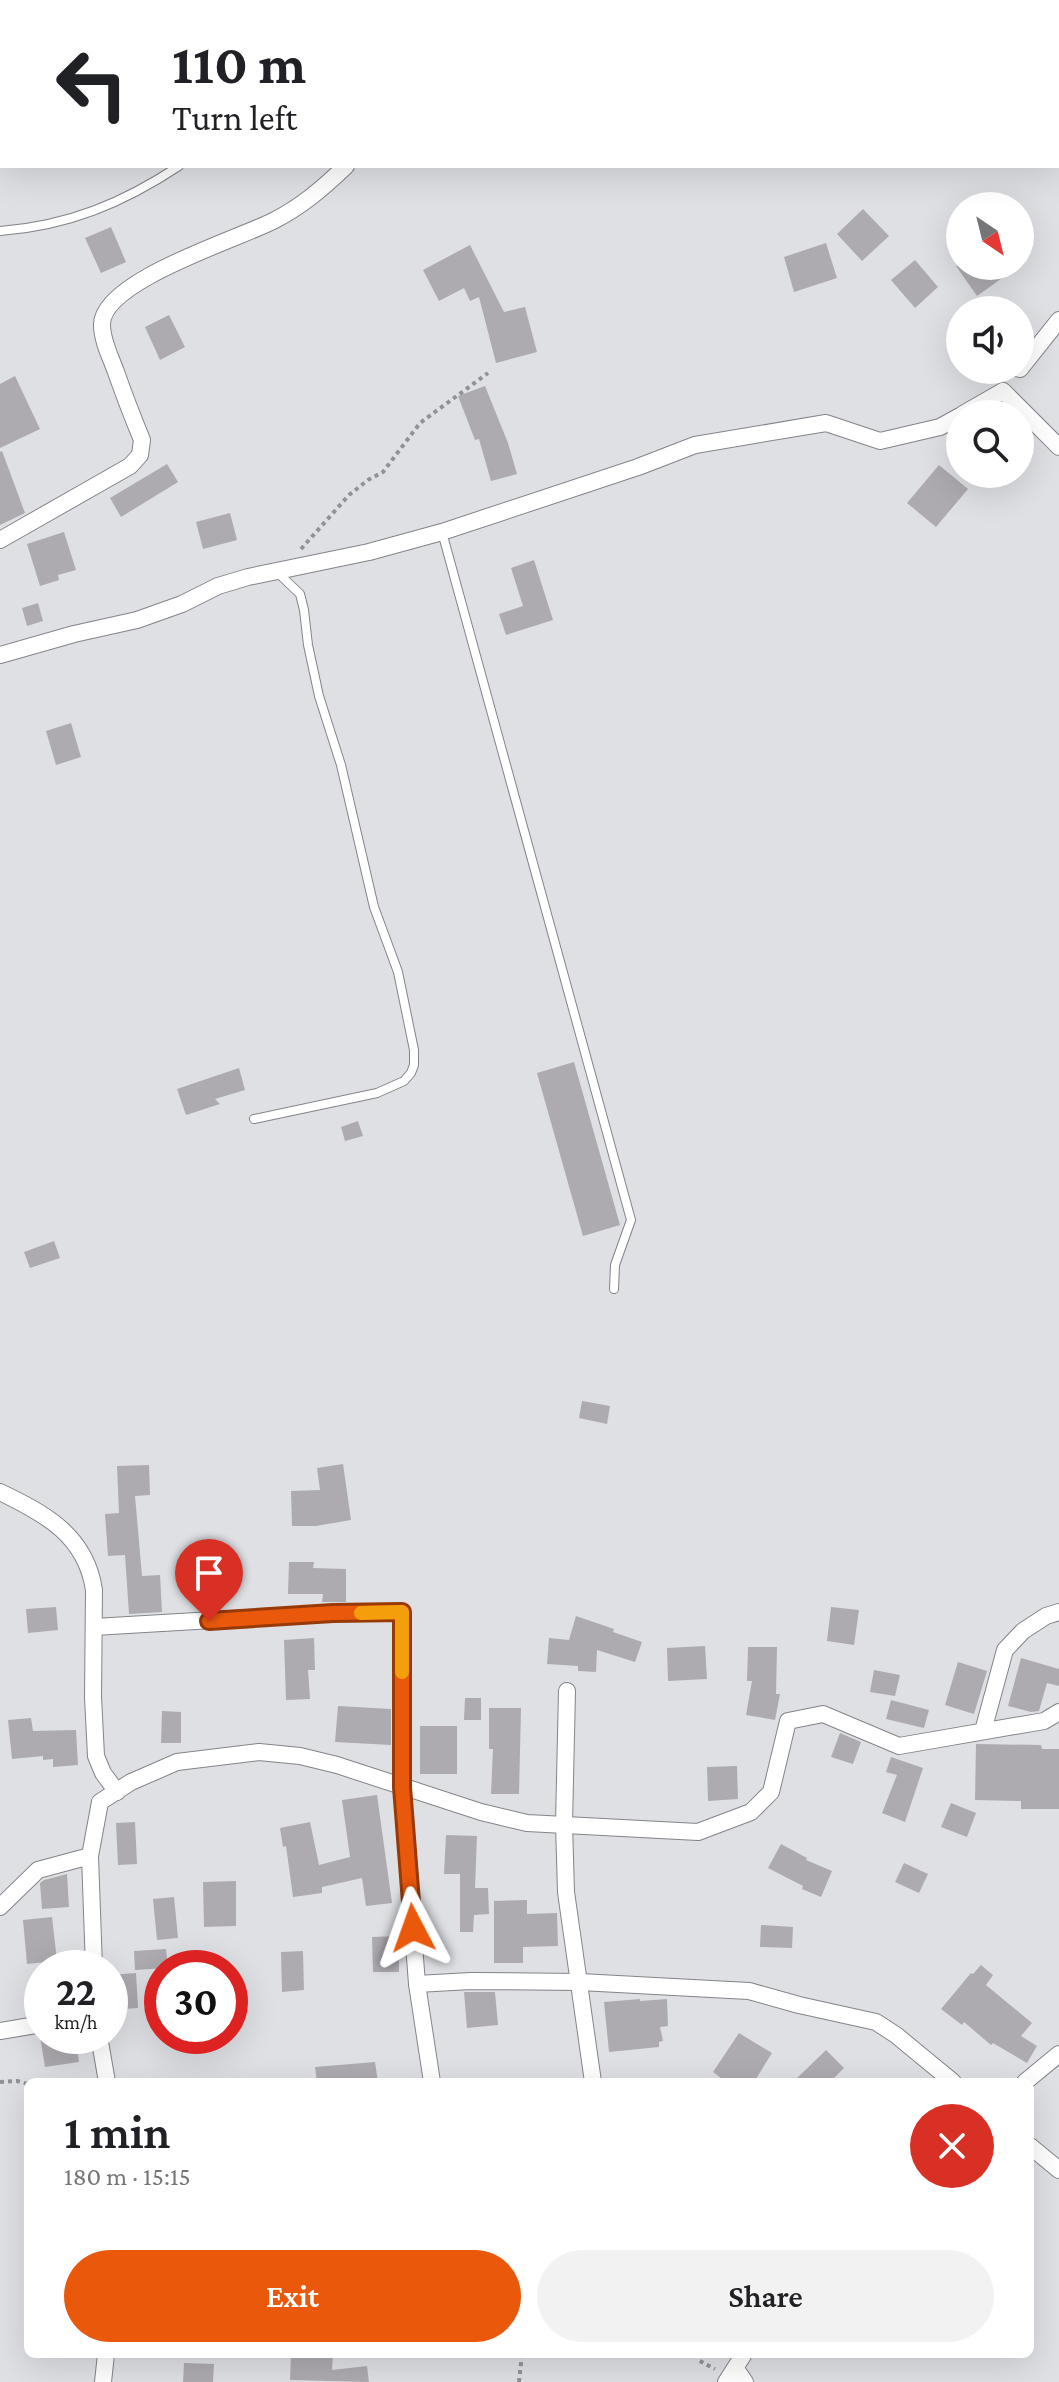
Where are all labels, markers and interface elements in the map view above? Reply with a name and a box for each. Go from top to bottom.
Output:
icon: left [40,32,144,136]
text: 110 m [172,33,306,95]
text: Turn left [172,98,297,138]
north arrow [946,192,1034,280]
map controls [946,192,1034,488]
button: sound [946,296,1034,384]
button: search [946,400,1034,488]
pin [175,1539,243,1621]
icon: arrive [187,1551,231,1595]
position arrow [371,1886,455,1970]
speed limit sign: 30 [144,1950,248,2054]
text: 22 [56,1969,96,2014]
text: km/h [54,2011,98,2033]
button: close [910,2104,994,2188]
text: 1 min [64,2105,171,2158]
text: 180 m · 15:15 [64,2162,191,2191]
button: Exit [64,2250,521,2342]
button: Share [537,2250,994,2342]

